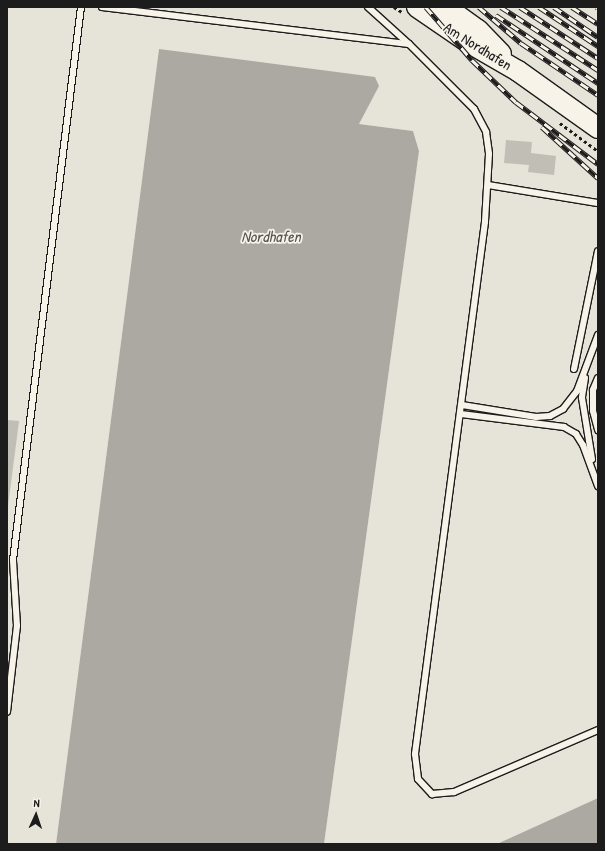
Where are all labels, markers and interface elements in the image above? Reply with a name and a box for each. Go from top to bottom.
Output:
street label: Am Nordhafen [441,18,515,74]
water label: Nordhafen [241,226,301,246]
north arrow [16,795,56,835]
text: N [33,796,40,810]

